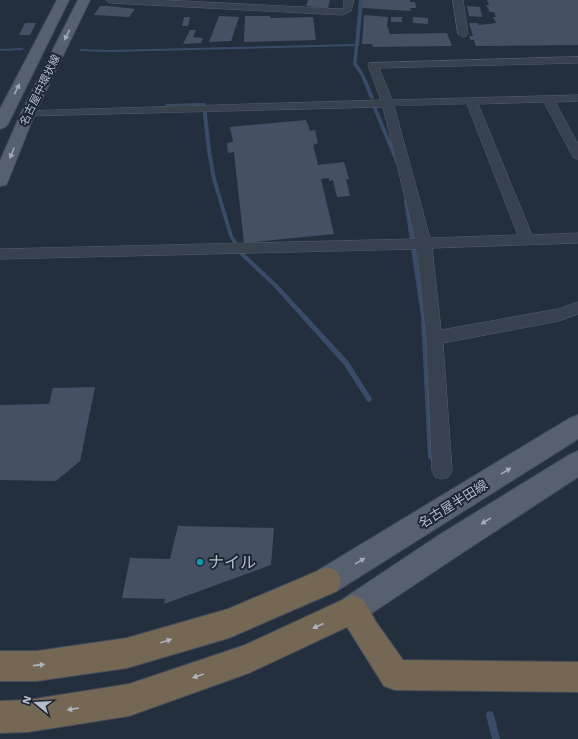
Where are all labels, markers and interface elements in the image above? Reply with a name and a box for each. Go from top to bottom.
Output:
one-way arrow [64,29,70,41]
street label: 名古屋中環状線 [17,53,63,127]
one-way arrow [14,83,20,95]
one-way arrow [8,147,14,159]
one-way arrow [500,467,512,474]
street label: 名古屋半田線 [416,477,490,531]
one-way arrow [480,518,492,525]
place label: ナイル [208,553,256,572]
marker: ナイル [195,557,205,567]
one-way arrow [355,557,365,565]
one-way arrow [312,623,324,629]
one-way arrow [161,638,173,644]
one-way arrow [33,662,45,669]
one-way arrow [192,673,204,679]
north arrow [16,683,56,723]
text: N [20,694,34,706]
one-way arrow [67,706,79,712]

